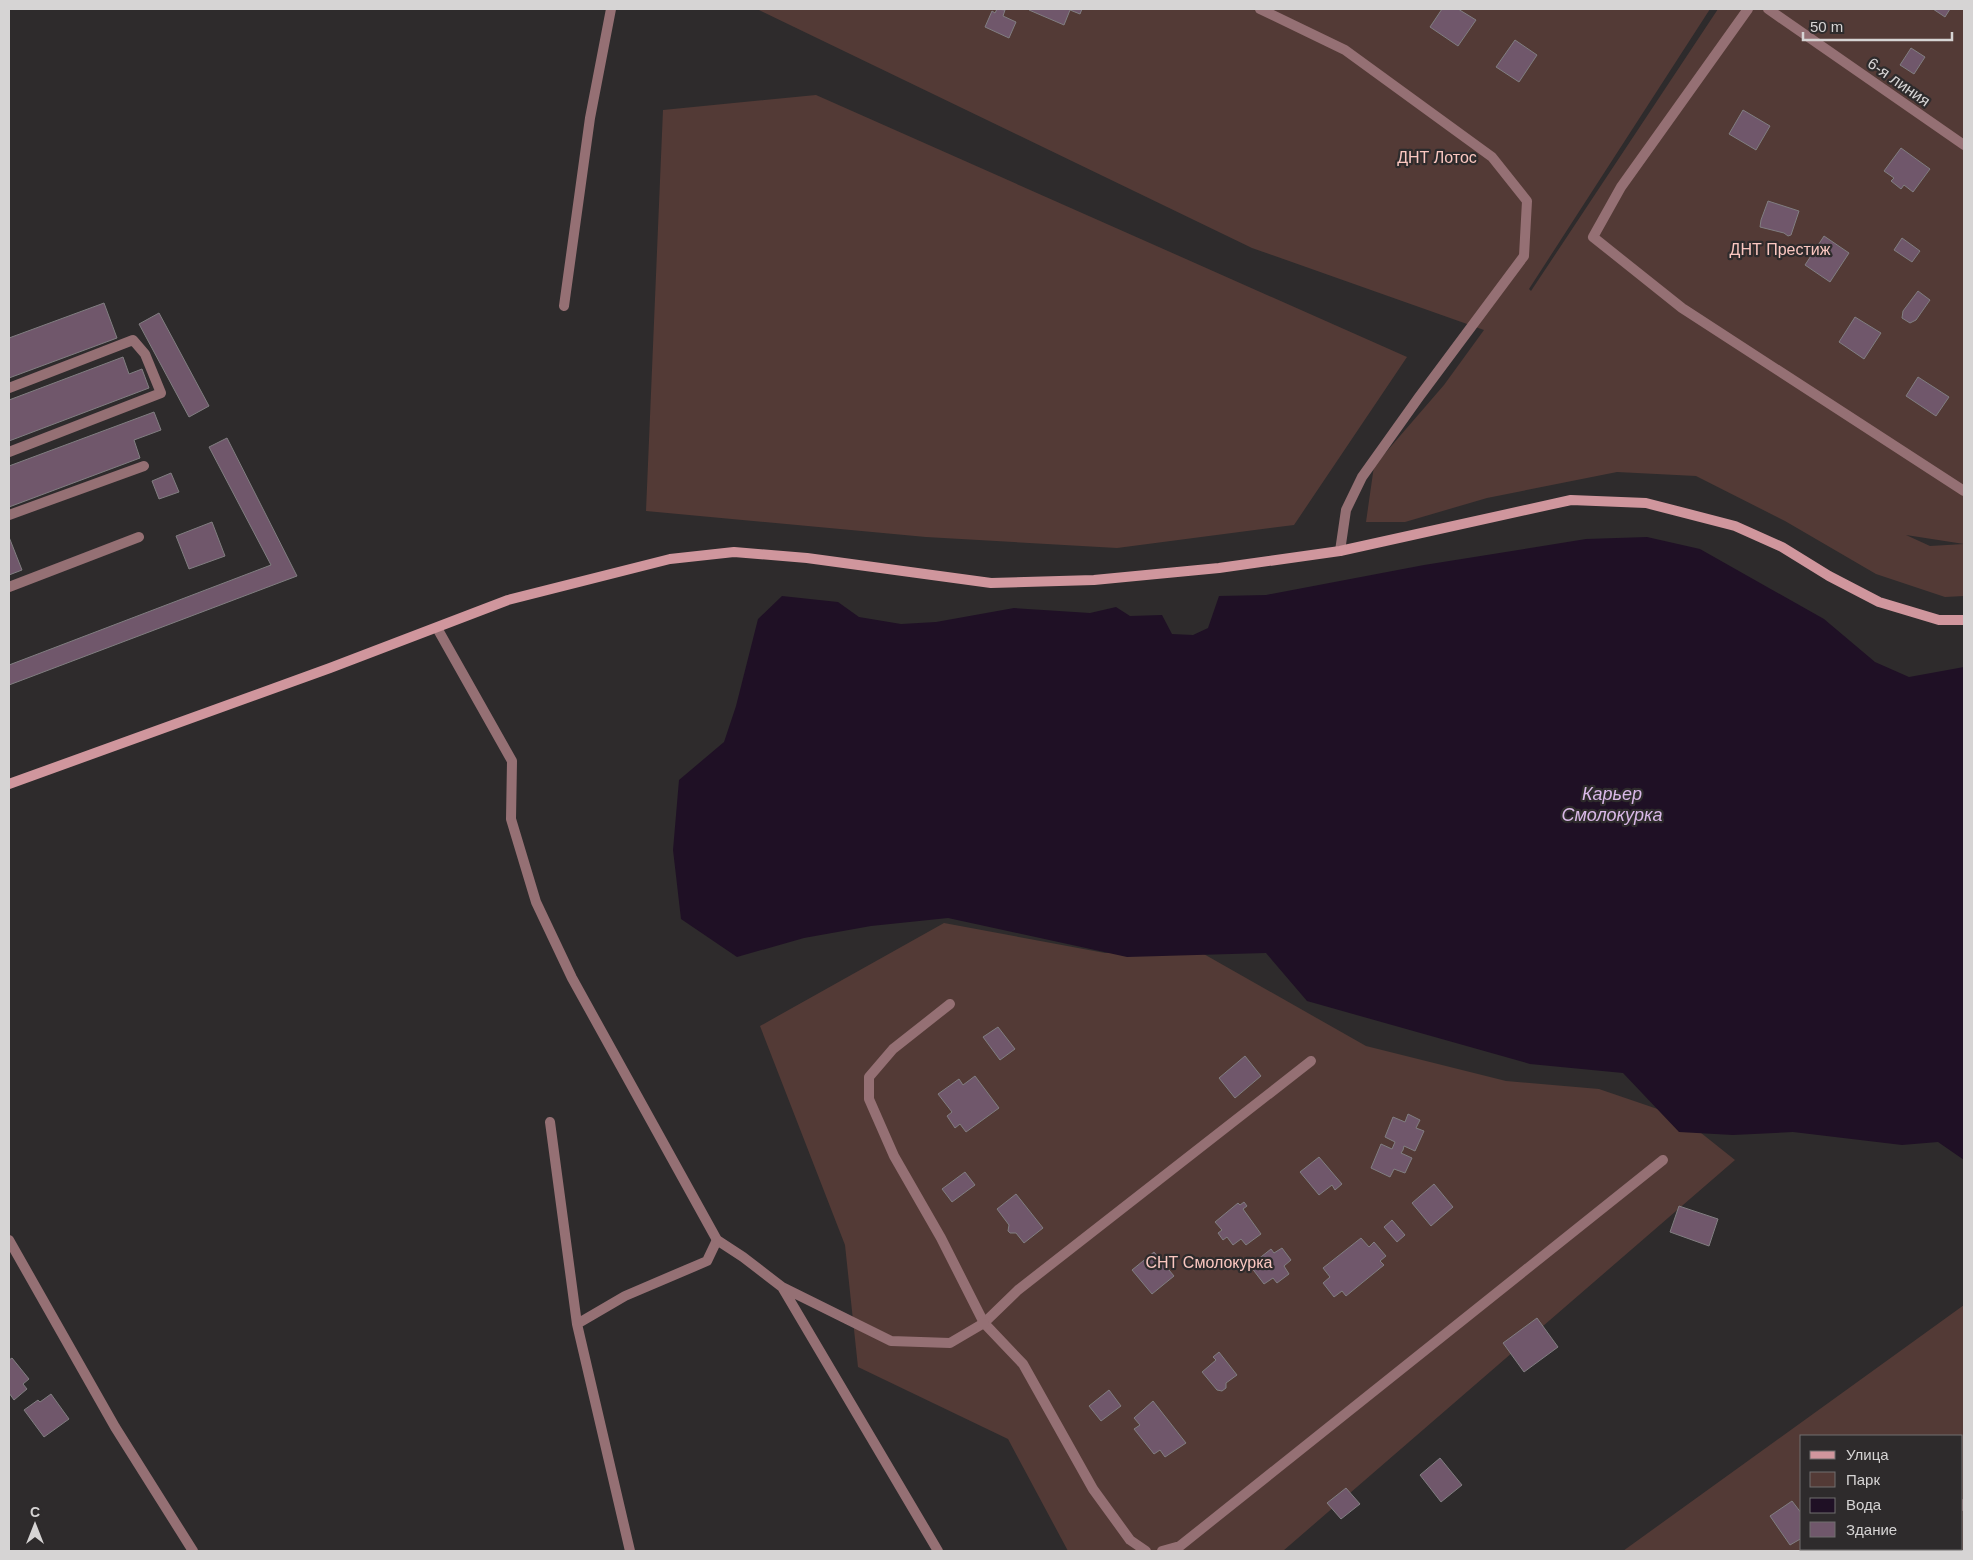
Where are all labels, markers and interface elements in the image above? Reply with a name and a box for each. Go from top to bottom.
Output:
scale bar [1803,10,1952,42]
text: 50 m [1810,18,1843,35]
street label: 6-я линия [1865,54,1933,110]
park label: ДНТ Лотос [1397,149,1477,166]
park label: ДНТ Престиж [1730,241,1831,258]
water label: Карьер Смолокурка [1561,784,1663,825]
park label: СНТ Смолокурка [1146,1254,1273,1271]
legend [1800,1435,1963,1550]
text: Улица [1846,1446,1889,1463]
text: Парк [1846,1471,1880,1488]
text: Вода [1846,1496,1882,1513]
north arrow [10,1500,60,1550]
text: С [30,1504,40,1520]
text: Здание [1846,1521,1897,1538]

